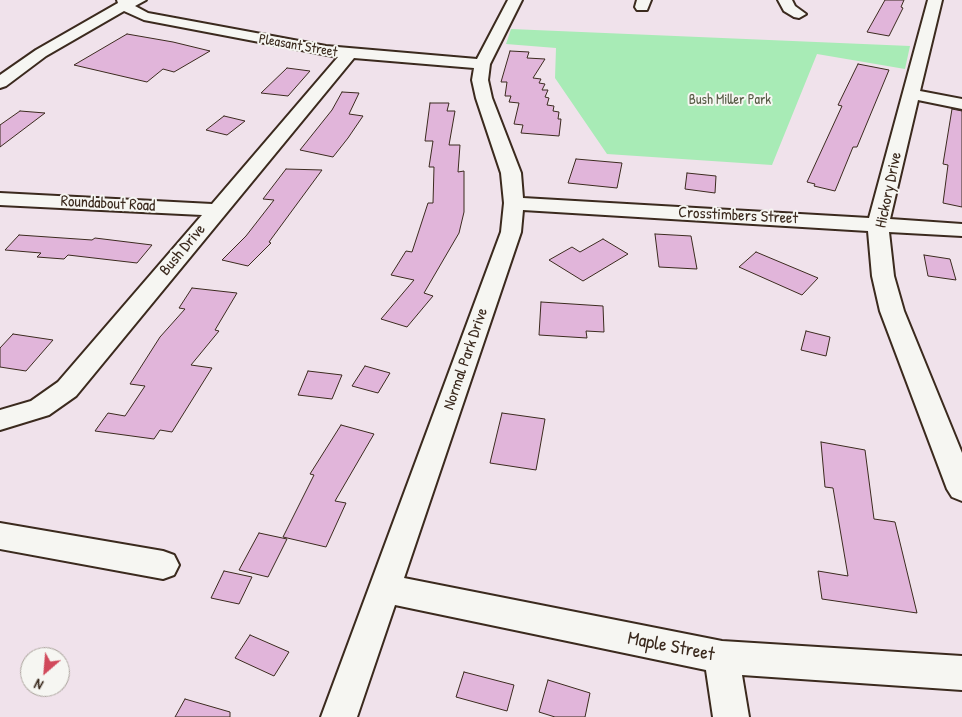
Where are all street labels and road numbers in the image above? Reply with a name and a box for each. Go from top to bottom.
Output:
street label: Pleasant Street [257,31,339,61]
street label: Hickory Drive [872,150,906,230]
street label: Roundabout Road [60,192,156,216]
street label: Crosstimbers Street [678,203,798,229]
street label: Bush Drive [156,220,210,280]
street label: Normal Park Drive [440,305,492,413]
street label: Maple Street [626,627,716,667]

